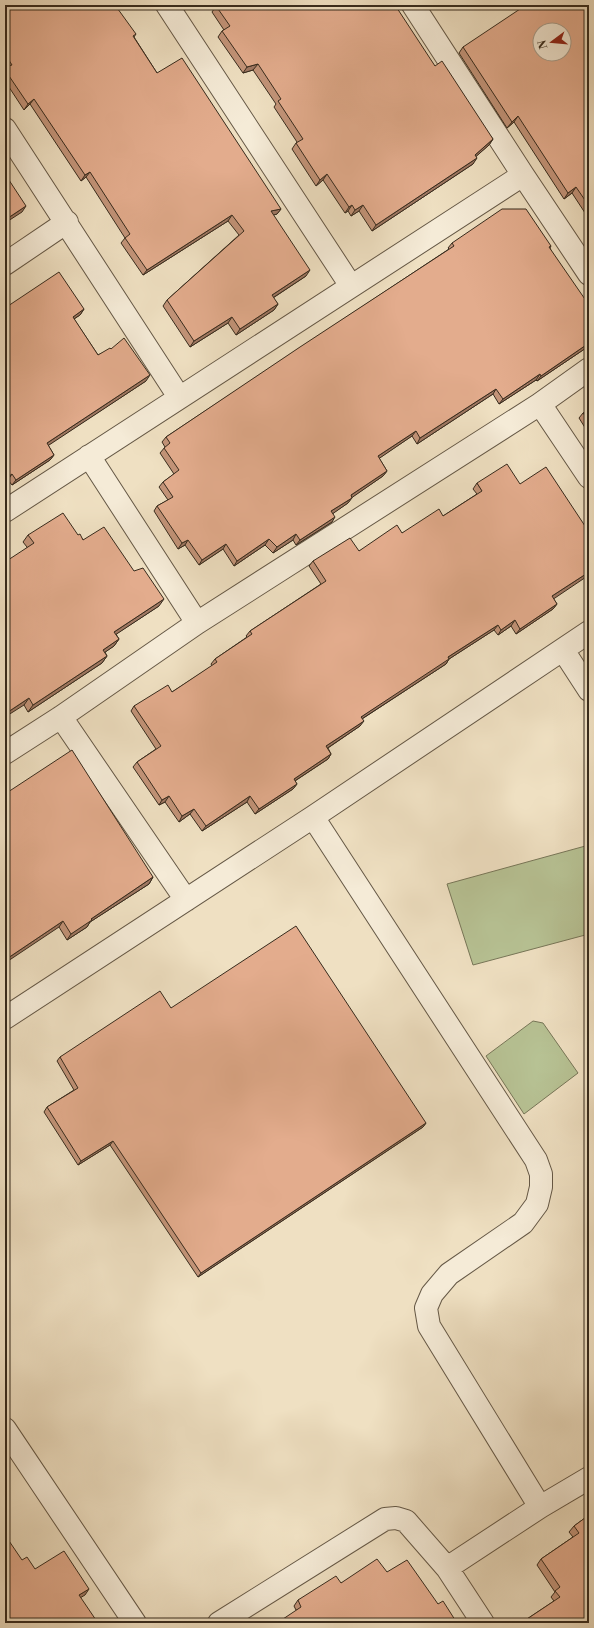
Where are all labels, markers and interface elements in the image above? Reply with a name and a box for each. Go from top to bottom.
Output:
north arrow [532,22,572,62]
text: N [535,38,551,51]

